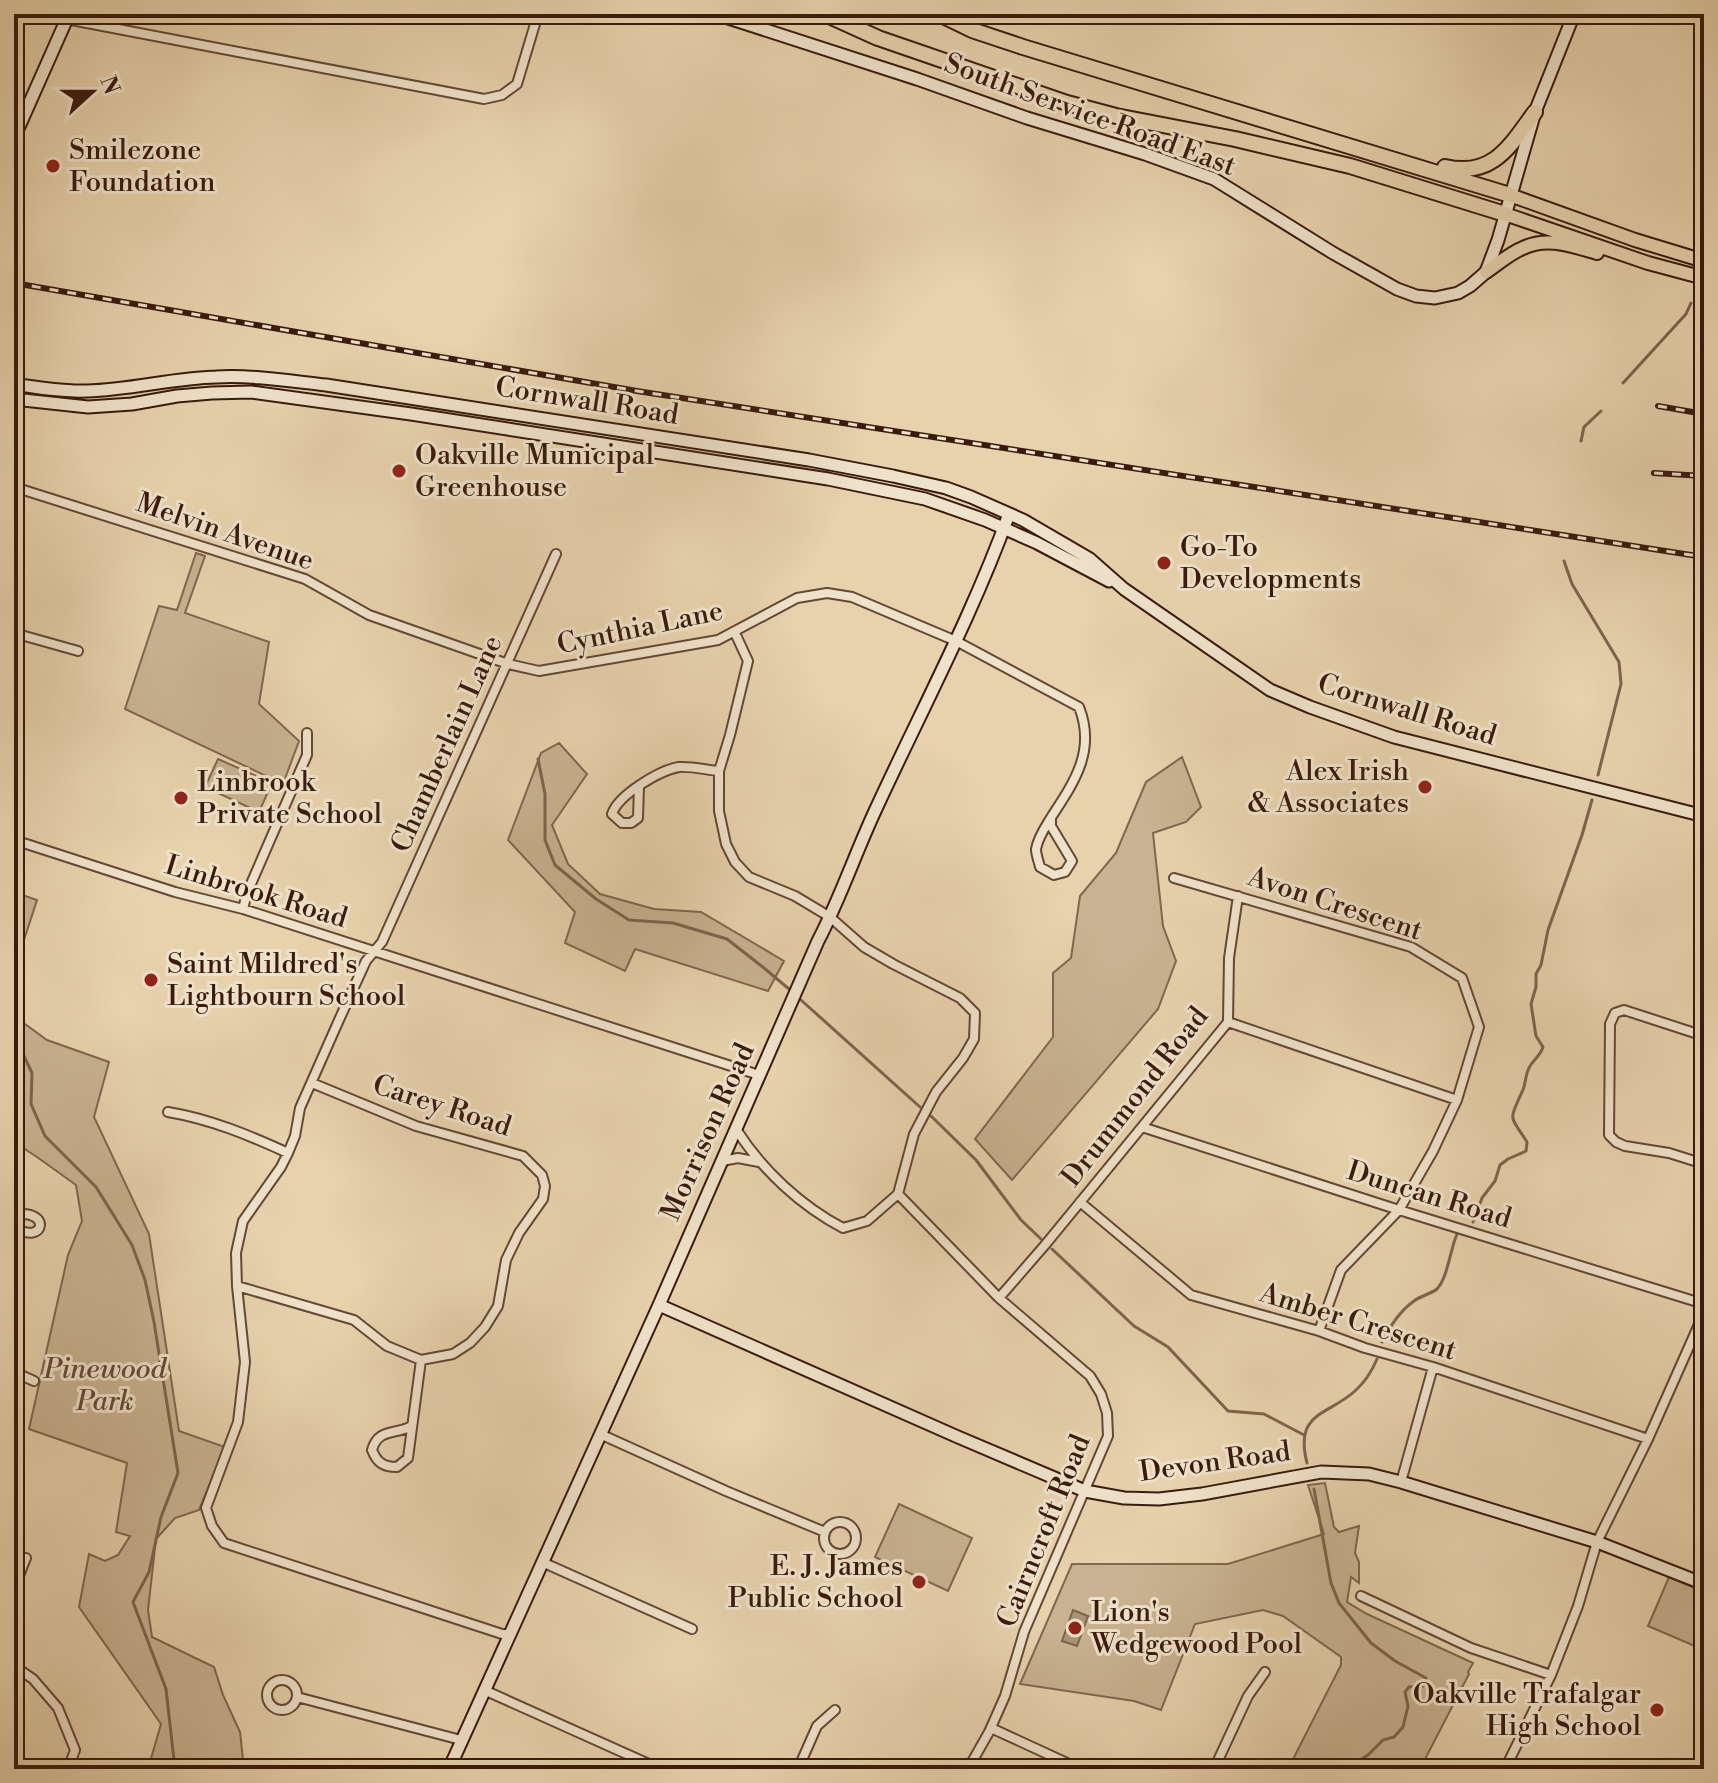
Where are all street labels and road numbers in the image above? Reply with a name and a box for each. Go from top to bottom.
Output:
street label: South Service Road East [939,46,1241,184]
street label: Cornwall Road [493,369,681,433]
street label: Melvin Avenue [132,485,318,579]
street label: Cynthia Lane [554,593,726,663]
street label: Chamberlain Lane [383,630,511,858]
street label: Cornwall Road [1313,666,1501,754]
street label: Linbrook Road [161,848,352,936]
street label: Avon Crescent [1242,859,1427,949]
street label: Drummond Road [1054,1000,1216,1194]
street label: Morrison Road [653,1038,763,1226]
street label: Carey Road [368,1067,516,1145]
street label: Duncan Road [1343,1153,1516,1237]
street label: Amber Crescent [1254,1275,1461,1369]
street label: Cairncroft Road [989,1429,1099,1633]
street label: Devon Road [1137,1434,1293,1490]

